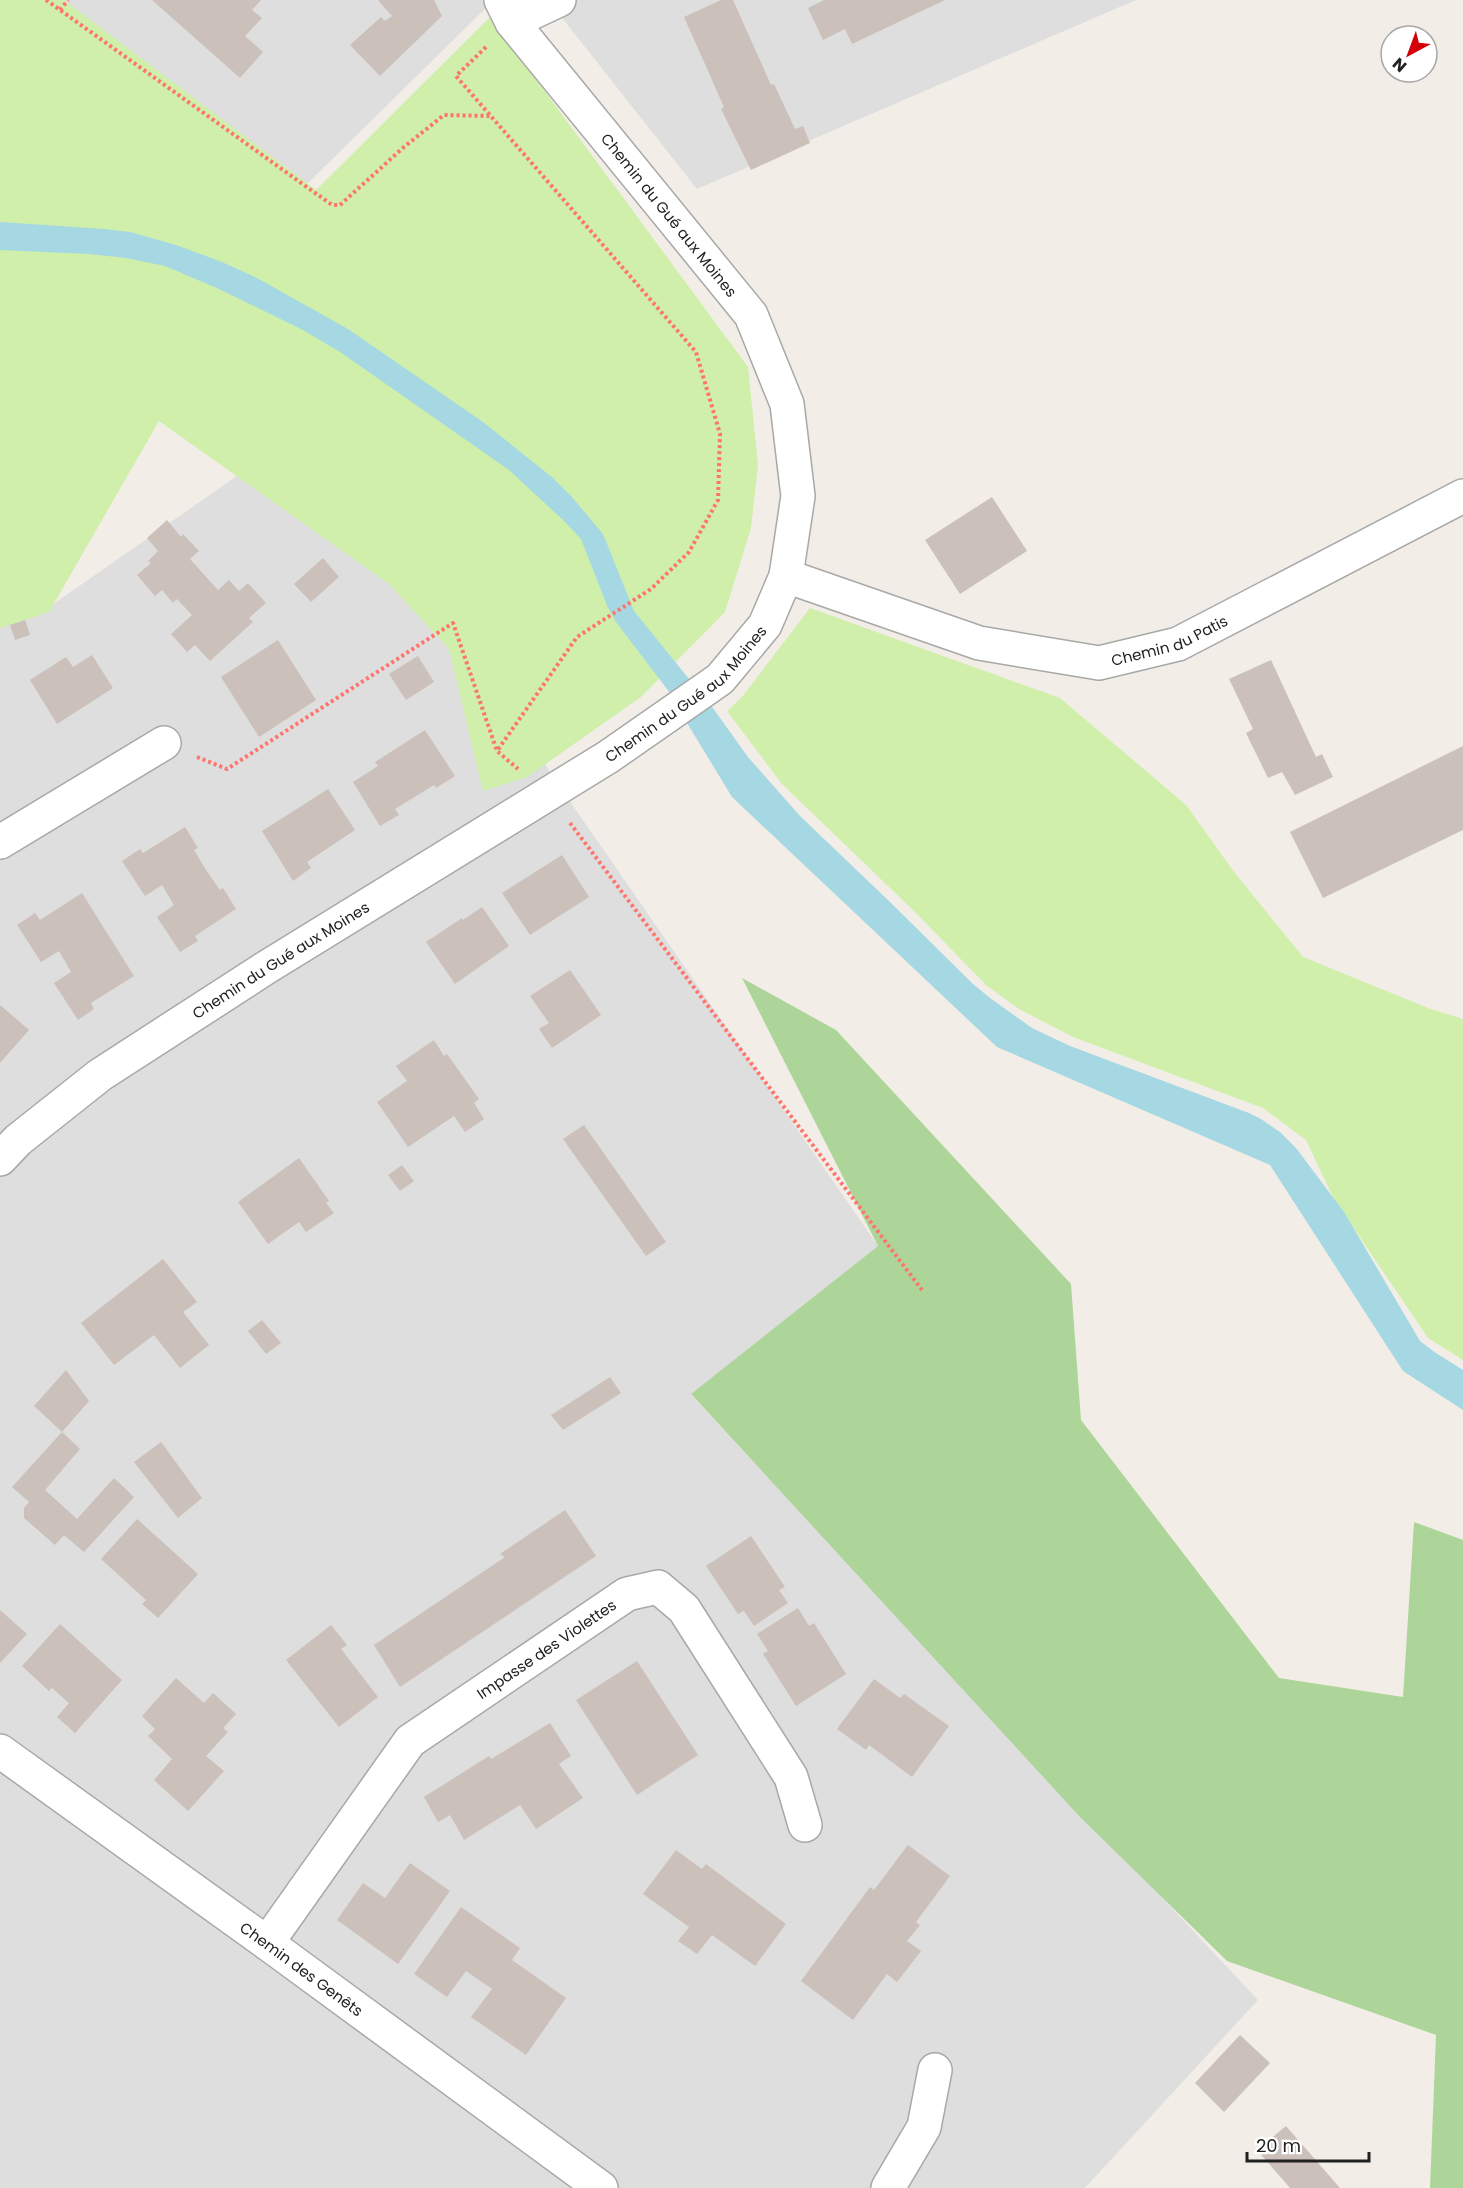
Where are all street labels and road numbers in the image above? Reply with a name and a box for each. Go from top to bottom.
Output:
street label: Chemin du Gué aux Moines [596,129,742,302]
street label: Chemin du Patis [1109,610,1231,670]
street label: Chemin du Gué aux Moines [600,621,771,767]
street label: Chemin du Gué aux Moines [188,896,373,1023]
street label: Impasse des Violettes [472,1594,620,1704]
street label: Chemin des Genêts [236,1917,368,2021]

